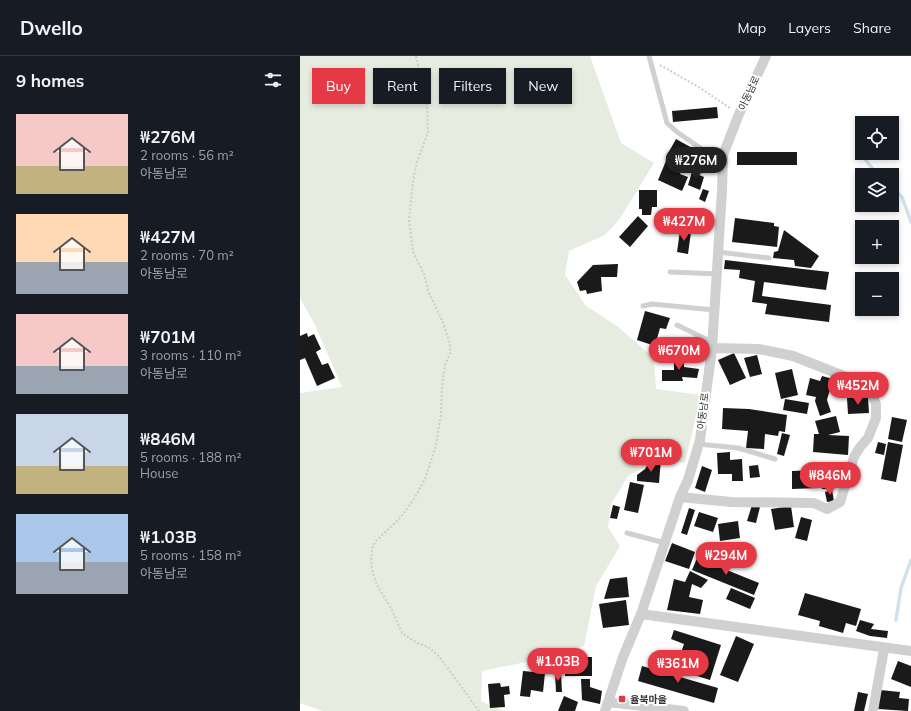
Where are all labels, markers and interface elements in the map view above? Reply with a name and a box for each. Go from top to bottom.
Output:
text: Dwello [20,16,83,40]
text: Map [737,19,766,37]
text: Layers [788,19,831,37]
text: Share [853,19,891,37]
chip: Buy [312,68,365,104]
chip: Rent [373,68,431,104]
chip: Filters [439,68,506,104]
chip: New [514,68,572,104]
icon: filters [262,69,284,91]
text: 9 homes [16,70,84,91]
street label: 아동남로 [735,74,763,112]
map controls [855,116,899,316]
button: locate [855,116,899,160]
text: ₩276M [140,126,196,147]
icon: home [48,130,96,178]
text: 2 rooms · 56 m² [140,147,234,163]
pin: ₩276M [668,147,724,181]
text: ₩276M [675,152,717,168]
text: 아동남로 [140,165,188,181]
button: layers [855,168,899,212]
pin: ₩427M [656,208,712,242]
text: ₩427M [663,213,705,229]
button: + [855,220,899,264]
text: ₩427M [140,226,196,247]
icon: home [48,230,96,278]
text: 2 rooms · 70 m² [140,247,234,263]
text: 아동남로 [140,265,188,281]
button: − [855,272,899,316]
text: ₩701M [140,326,196,347]
icon: home [48,330,96,378]
pin: ₩670M [651,337,707,371]
text: ₩670M [658,342,700,358]
text: 3 rooms · 110 m² [140,347,241,363]
text: 아동남로 [140,365,188,381]
pin: ₩452M [830,372,886,406]
text: ₩452M [837,377,879,393]
street label: 아동남로 [694,392,712,430]
text: ₩846M [140,428,196,449]
icon: home [48,430,96,478]
pin: ₩701M [623,439,679,473]
text: ₩701M [630,444,672,460]
text: 5 rooms · 188 m² [140,449,241,465]
pin: ₩846M [802,462,858,496]
text: House [140,465,178,481]
text: ₩846M [809,467,851,483]
text: ₩1.03B [140,526,197,547]
icon: home [48,530,96,578]
pin: ₩294M [698,542,754,576]
text: 5 rooms · 158 m² [140,547,241,563]
text: ₩294M [705,547,747,563]
text: 아동남로 [140,565,188,581]
pin: ₩1.03B [525,648,591,682]
pin: ₩361M [650,650,706,684]
text: ₩1.03B [536,653,580,669]
text: ₩361M [657,655,699,671]
place label: 율북마을 [630,693,667,706]
marker: 율북마을 [617,694,627,704]

